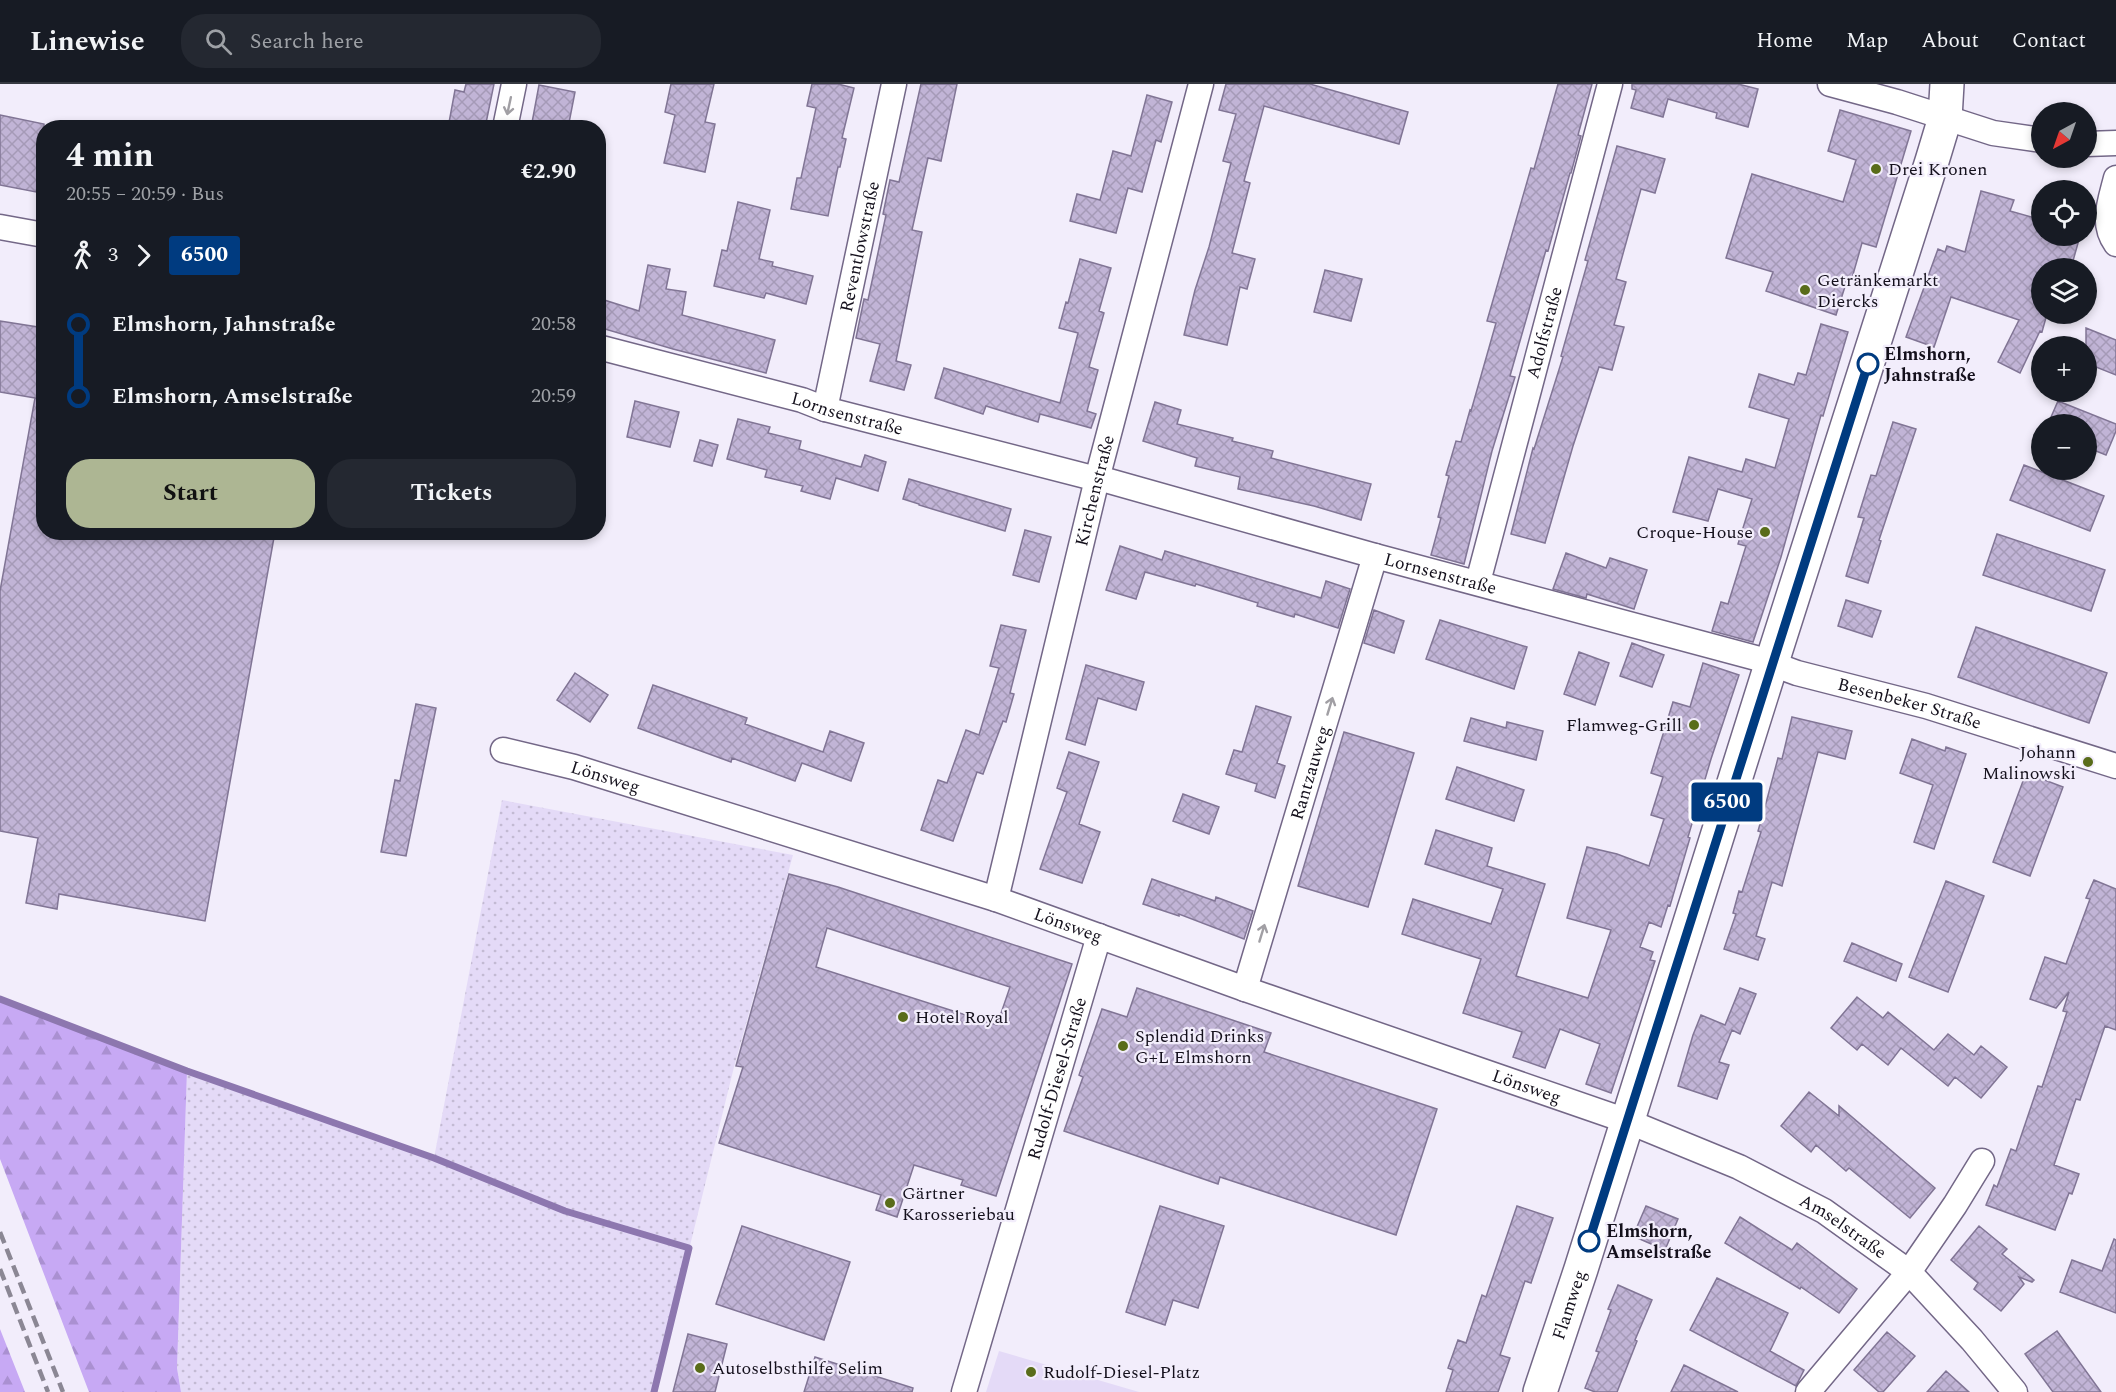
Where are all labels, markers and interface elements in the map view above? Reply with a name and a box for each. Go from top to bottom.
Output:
search box [181,14,601,68]
text: Linewise [30,20,145,63]
icon: search [202,25,235,58]
text: Search here [250,25,364,58]
text: Home [1756,25,1813,57]
text: Map [1846,25,1888,57]
text: About [1921,25,1979,57]
text: Contact [2012,25,2086,57]
one-way arrow [503,95,514,115]
north arrow [2031,102,2097,168]
map controls [2031,102,2097,480]
text: 4 min [66,131,154,181]
text: €2.90 [521,155,576,188]
place label: Drei Kronen [1888,156,1987,183]
marker: Drei Kronen [1869,162,1883,176]
text: 20:55 – 20:59 · Bus [66,179,224,209]
street label: Reventlowstraße [832,179,887,315]
button: locate [2031,180,2097,246]
icon: walk [66,239,99,272]
icon: forward [127,239,160,272]
text: 6500 [181,239,228,271]
text: 3 [108,240,118,270]
button: layers [2031,258,2097,324]
place label: Getränkemarkt Diercks [1817,267,1938,315]
marker: Getränkemarkt Diercks [1798,283,1812,297]
street label: Adolfstraße [1519,284,1569,382]
text: Elmshorn, Jahnstraße [112,308,336,341]
text: 20:58 [531,309,576,339]
button: + [2031,336,2097,402]
place label: Elmshorn, Jahnstraße [1884,341,1976,389]
marker: Elmshorn, Jahnstraße [1857,353,1879,375]
text: Elmshorn, Amselstraße [112,380,353,413]
text: 20:59 [531,381,576,411]
street label: Lornsenstraße [788,384,906,442]
button: − [2031,414,2097,480]
street label: Kirchenstraße [1068,432,1121,549]
button: Start [66,459,315,528]
button: Tickets [327,459,576,528]
place label: Croque-House [1636,519,1753,546]
marker: Croque-House [1758,525,1772,539]
street label: Lornsenstraße [1381,545,1500,601]
street label: Besenbeker Straße [1835,670,1985,736]
one-way arrow [1325,697,1336,716]
place label: Flamweg-Grill [1566,712,1682,739]
marker: Flamweg-Grill [1687,718,1701,732]
street label: Rantzauweg [1283,722,1337,823]
place label: Johann Malinowski [1982,739,2076,787]
street label: Lönsweg [567,753,644,800]
marker: Johann Malinowski [2081,755,2095,769]
line badge: 6500 [1685,782,1769,822]
text: 6500 [1703,786,1751,818]
street label: Lönsweg [1030,900,1106,950]
one-way arrow [1257,924,1268,943]
street label: Rudolf-Diesel-Straße [1020,994,1094,1163]
place label: Hotel Royal [915,1004,1008,1031]
marker: Hotel Royal [896,1010,910,1024]
place label: Splendid Drinks G+L Elmshorn [1135,1023,1264,1071]
marker: Splendid Drinks G+L Elmshorn [1116,1039,1130,1053]
street label: Lönsweg [1489,1062,1565,1111]
place label: Gärtner Karosseriebau [902,1180,1015,1228]
street label: Amselstraße [1795,1187,1892,1265]
marker: Gärtner Karosseriebau [883,1196,897,1210]
place label: Elmshorn, Amselstraße [1606,1218,1712,1266]
marker: Elmshorn, Amselstraße [1578,1230,1600,1252]
street label: Flamweg [1545,1266,1593,1343]
place label: Autoselbsthilfe Selim [712,1355,883,1382]
place label: Rudolf-Diesel-Platz [1043,1359,1200,1386]
marker: Autoselbsthilfe Selim [693,1361,707,1375]
marker: Rudolf-Diesel-Platz [1024,1365,1038,1379]

